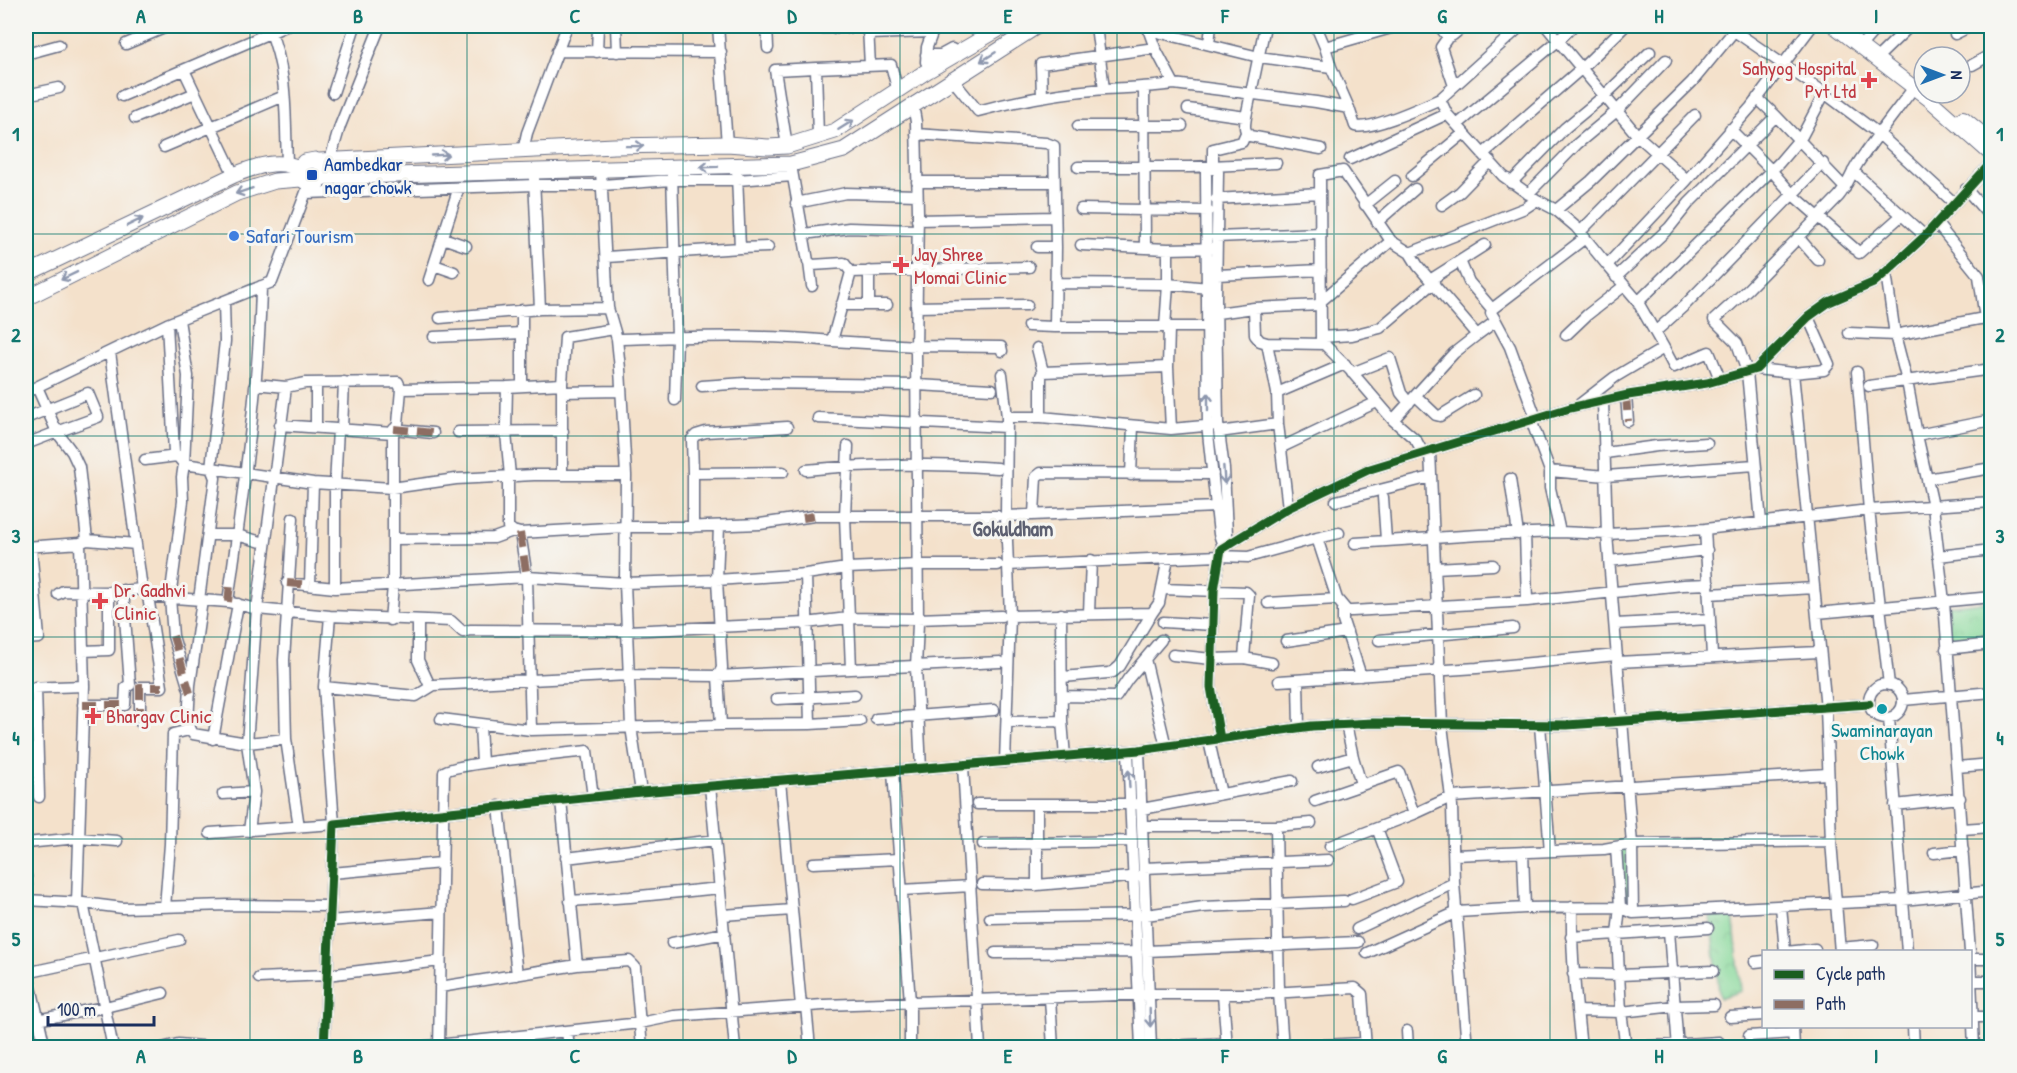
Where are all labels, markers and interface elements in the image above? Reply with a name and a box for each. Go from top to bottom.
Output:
text: A [136,2,146,29]
text: B [353,2,363,29]
text: C [570,2,581,29]
text: D [787,2,797,29]
text: E [1004,2,1013,29]
text: F [1220,2,1230,29]
text: G [1437,2,1447,29]
text: H [1654,2,1664,29]
text: I [1874,2,1878,29]
north arrow [1912,45,1972,105]
one-way arrow [980,51,997,63]
place label: Sahyog Hospital Pvt Ltd [1742,54,1857,104]
marker: Sahyog Hospital Pvt Ltd [1860,71,1878,89]
text: N [1946,71,1968,80]
one-way arrow [837,118,854,130]
text: 1 [12,120,20,147]
text: 1 [1996,120,2004,147]
one-way arrow [624,140,644,151]
place label: Aambedkar nagar chowk [324,150,412,200]
one-way arrow [429,150,449,161]
one-way arrow [699,161,719,172]
marker: Aambedkar nagar chowk [305,168,319,182]
one-way arrow [235,186,254,197]
one-way arrow [126,215,144,227]
place label: Safari Tourism [246,222,354,249]
marker: Safari Tourism [227,229,241,243]
place label: Jay Shree Momai Clinic [914,240,1007,290]
marker: Jay Shree Momai Clinic [892,256,910,274]
one-way arrow [61,271,79,283]
text: 2 [11,321,21,348]
text: 2 [1995,321,2005,348]
one-way arrow [1202,392,1214,412]
one-way arrow [1219,464,1230,484]
district label: Gokuldham [973,514,1053,543]
text: 3 [12,522,21,549]
text: 3 [1996,522,2005,549]
place label: Dr. Gadhvi Clinic [114,576,186,626]
marker: Dr. Gadhvi Clinic [91,592,109,610]
place label: Bhargav Clinic [106,702,212,729]
marker: Swaminarayan Chowk [1875,702,1889,716]
marker: Bhargav Clinic [84,707,102,725]
place label: Swaminarayan Chowk [1831,716,1933,766]
text: 4 [12,724,20,751]
text: 4 [1996,724,2004,751]
one-way arrow [1124,770,1135,790]
text: 5 [12,925,21,952]
text: 5 [1996,925,2005,952]
legend [1762,950,1972,1028]
text: Cycle path [1816,961,1886,986]
scale bar [48,989,154,1027]
text: Path [1816,991,1846,1016]
text: 100 m [57,997,96,1022]
one-way arrow [1145,1008,1156,1028]
text: A [136,1042,146,1069]
text: B [353,1042,363,1069]
text: C [570,1042,581,1069]
text: D [787,1042,797,1069]
text: E [1004,1042,1013,1069]
text: F [1220,1042,1230,1069]
text: G [1437,1042,1447,1069]
text: H [1654,1042,1664,1069]
text: I [1874,1042,1878,1069]

